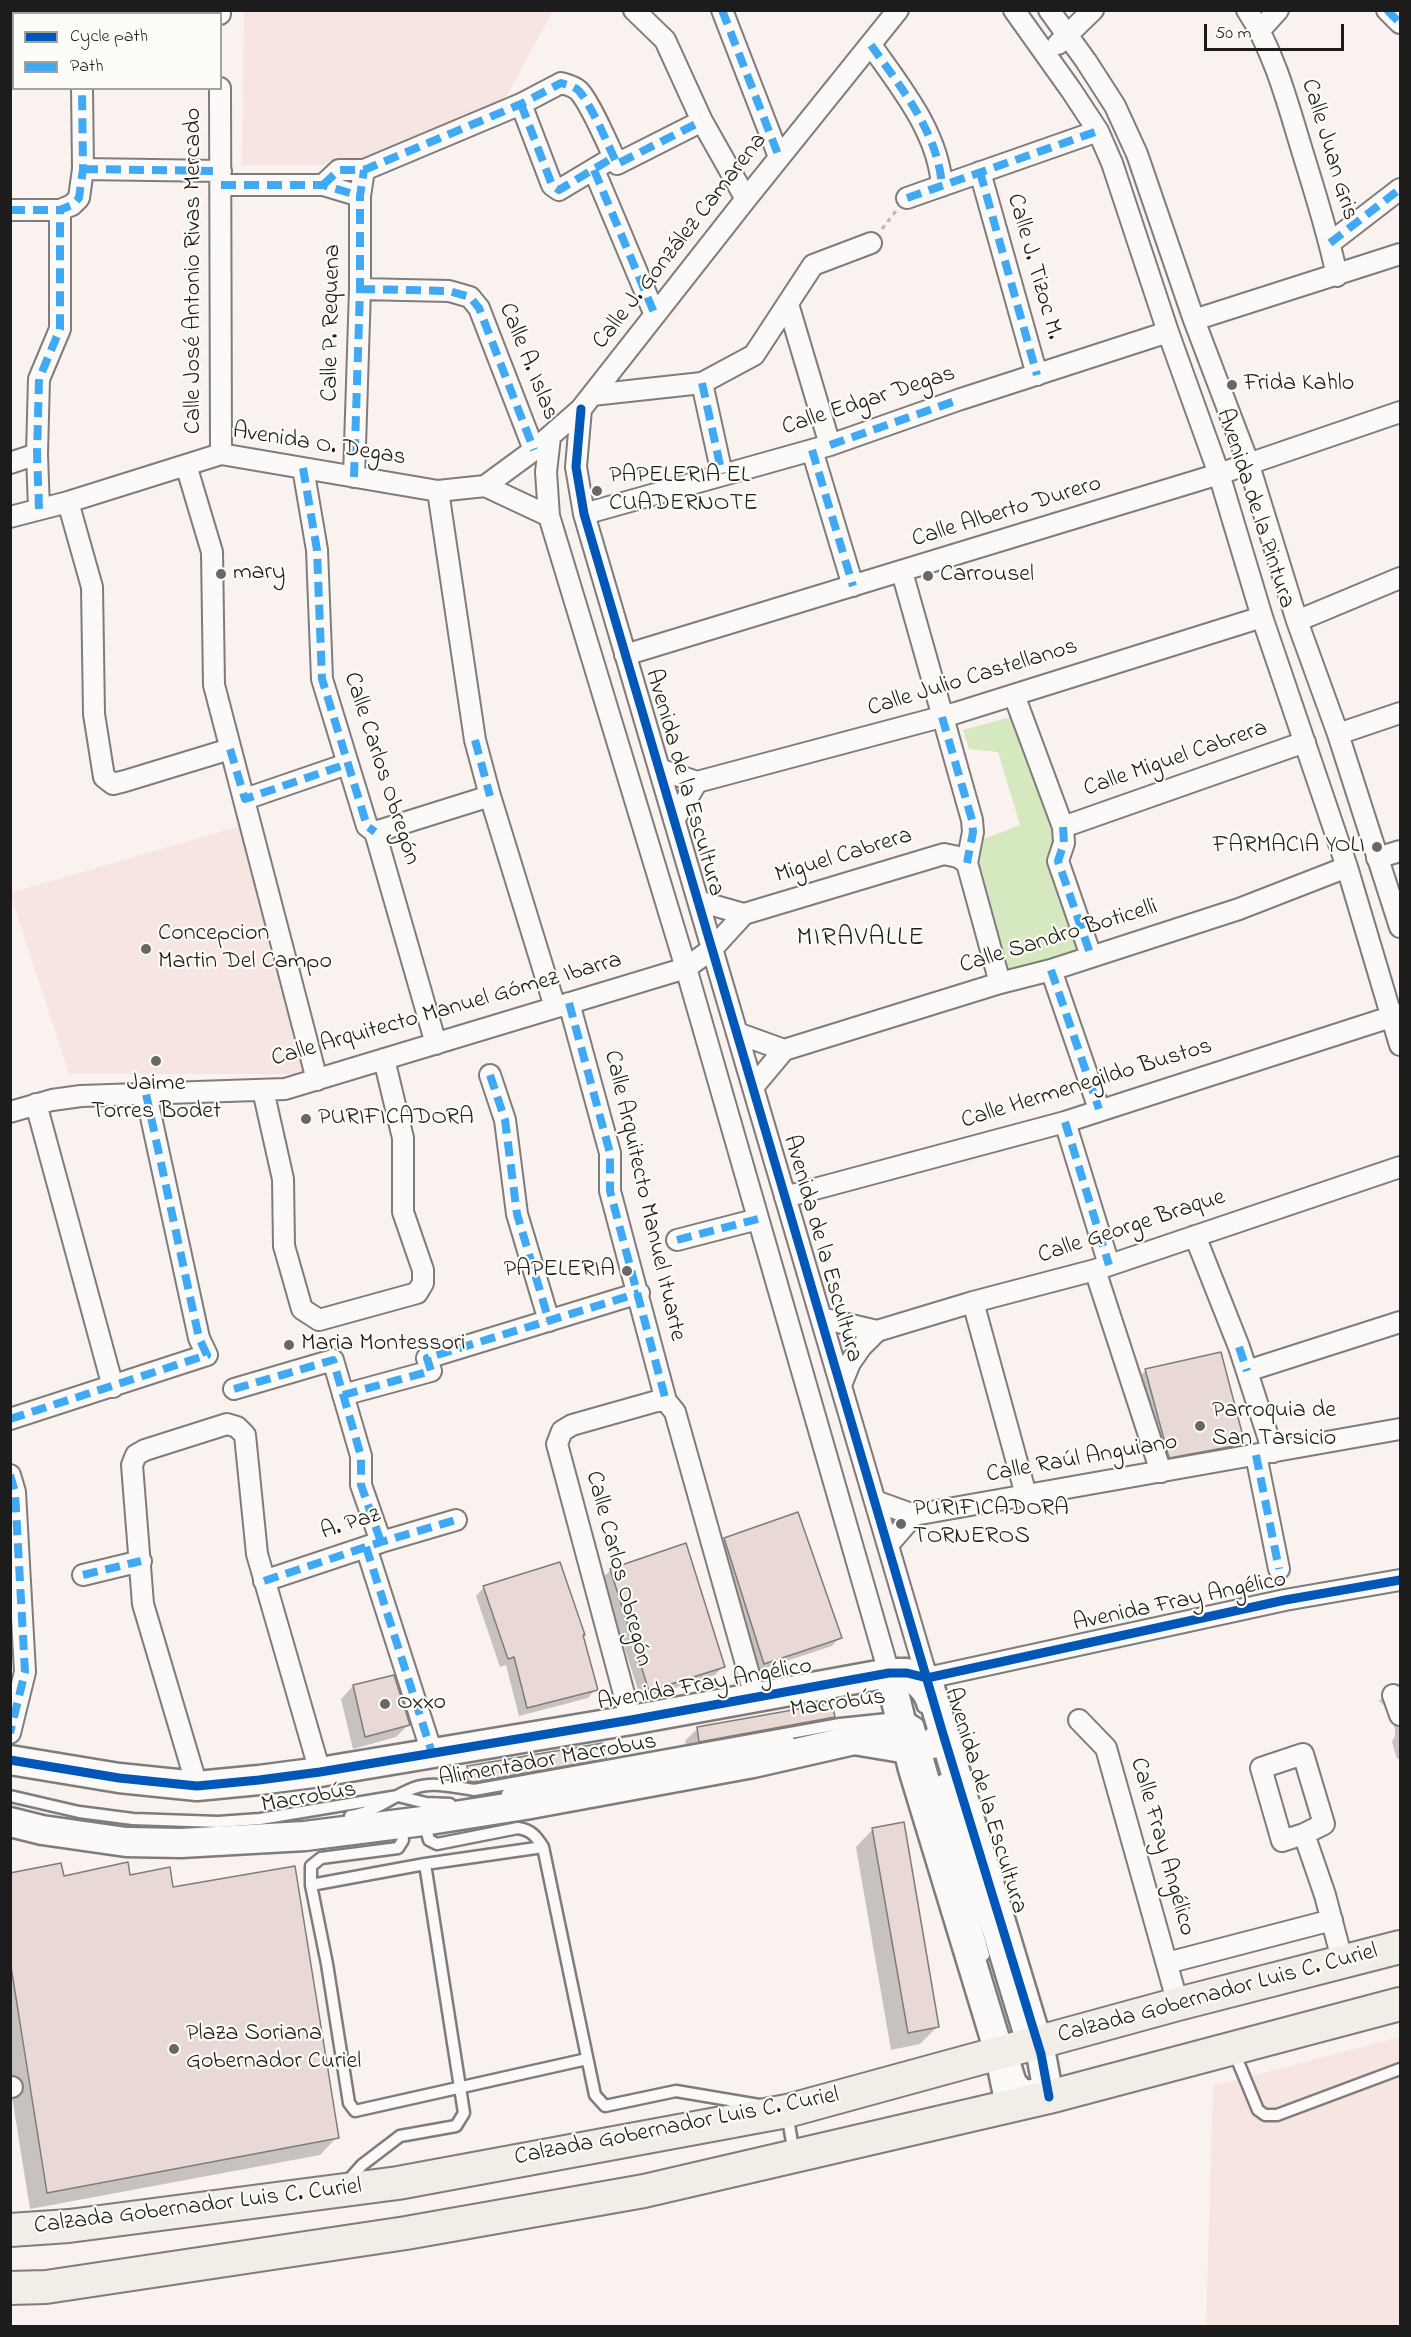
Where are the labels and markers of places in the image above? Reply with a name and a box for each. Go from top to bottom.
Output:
place label: Frida Kahlo [1244,371,1354,399]
marker: Frida Kahlo [1225,378,1239,392]
place label: PAPELERIA EL CUADERNOTE [609,463,758,519]
marker: PAPELERIA EL CUADERNOTE [590,484,604,498]
place label: mary [233,560,285,588]
place label: Carrousel [940,562,1034,590]
marker: mary [214,567,228,581]
marker: Carrousel [921,569,935,583]
place label: FARMACIA YOLI [1213,833,1365,861]
marker: FARMACIA YOLI [1370,840,1384,854]
place label: Concepcion Martin Del Campo [158,921,332,977]
marker: Concepcion Martin Del Campo [139,942,153,956]
marker: Jaime Torres Bodet [149,1054,163,1068]
place label: Jaime Torres Bodet [91,1071,221,1127]
place label: PURIFICADORA [318,1105,474,1133]
marker: PURIFICADORA [299,1112,313,1126]
place label: PAPELERIA [504,1257,615,1285]
marker: PAPELERIA [620,1264,634,1278]
place label: Maria Montessori [301,1331,466,1359]
marker: Maria Montessori [282,1338,296,1352]
place label: Parroquia de San Tarsicio [1212,1398,1336,1454]
marker: Parroquia de San Tarsicio [1193,1419,1207,1433]
place label: PURIFICADORA TORNEROS [913,1496,1069,1552]
marker: PURIFICADORA TORNEROS [894,1517,908,1531]
place label: Oxxo [397,1690,446,1718]
marker: Oxxo [378,1697,392,1711]
place label: Plaza Soriana Gobernador Curiel [186,2021,361,2077]
marker: Plaza Soriana Gobernador Curiel [167,2042,181,2056]

